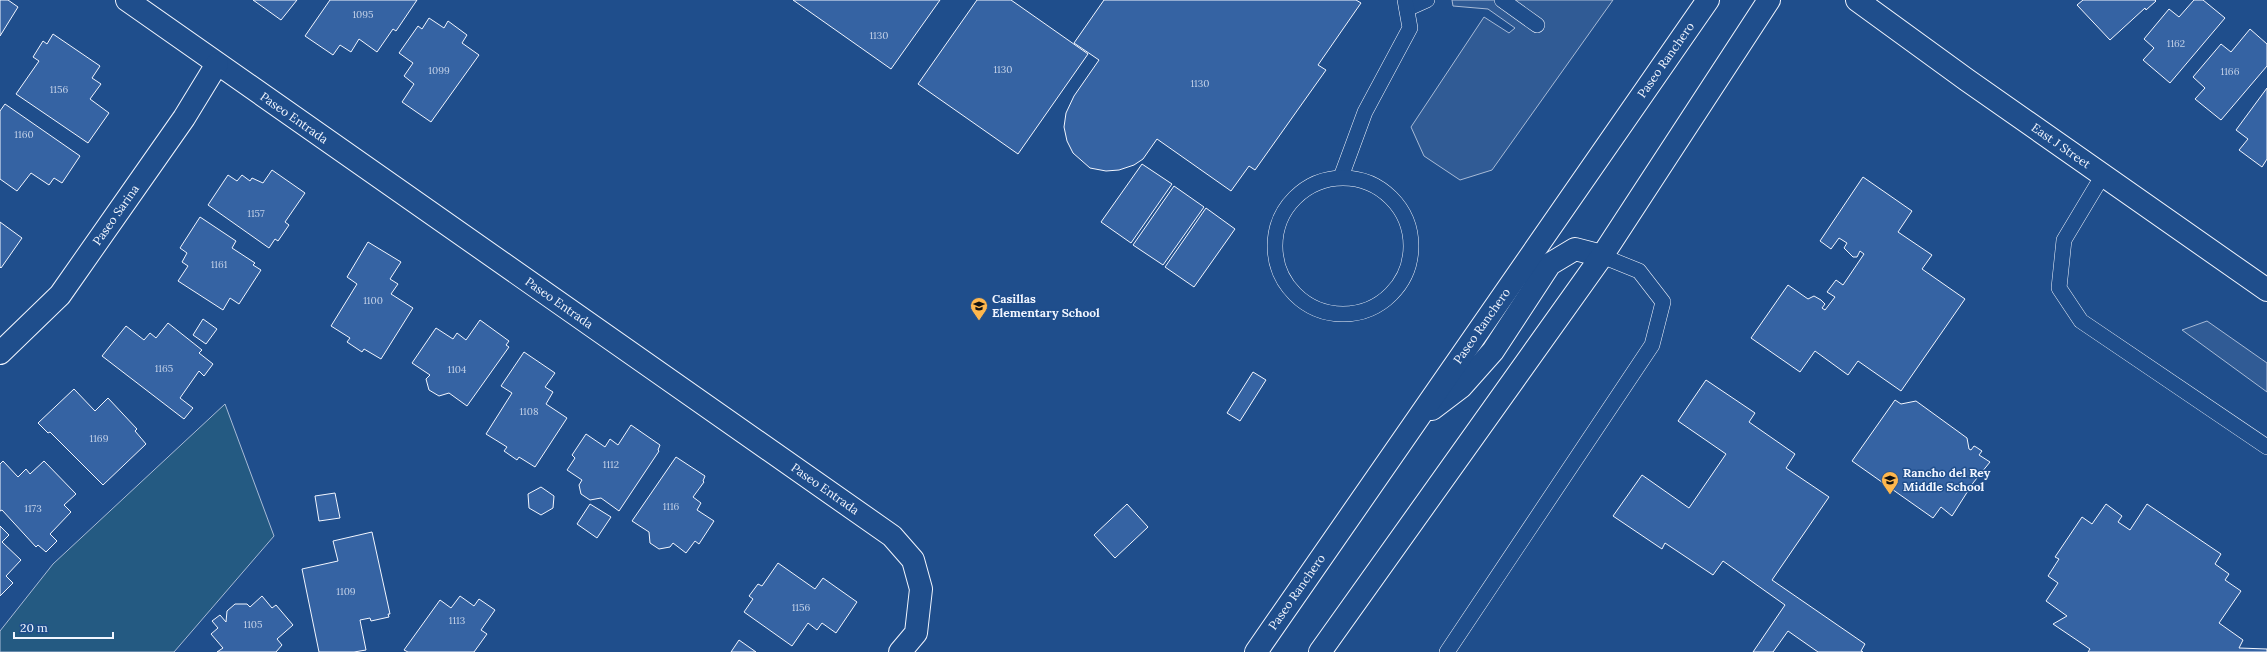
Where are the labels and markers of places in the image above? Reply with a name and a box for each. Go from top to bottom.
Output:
place label: Casillas Elementary School [992,291,1100,320]
school or university icon: Casillas Elementary School [969,296,989,321]
place label: Rancho del Rey Middle School [1903,465,1991,494]
school or university icon: Rancho del Rey Middle School [1880,470,1900,495]

